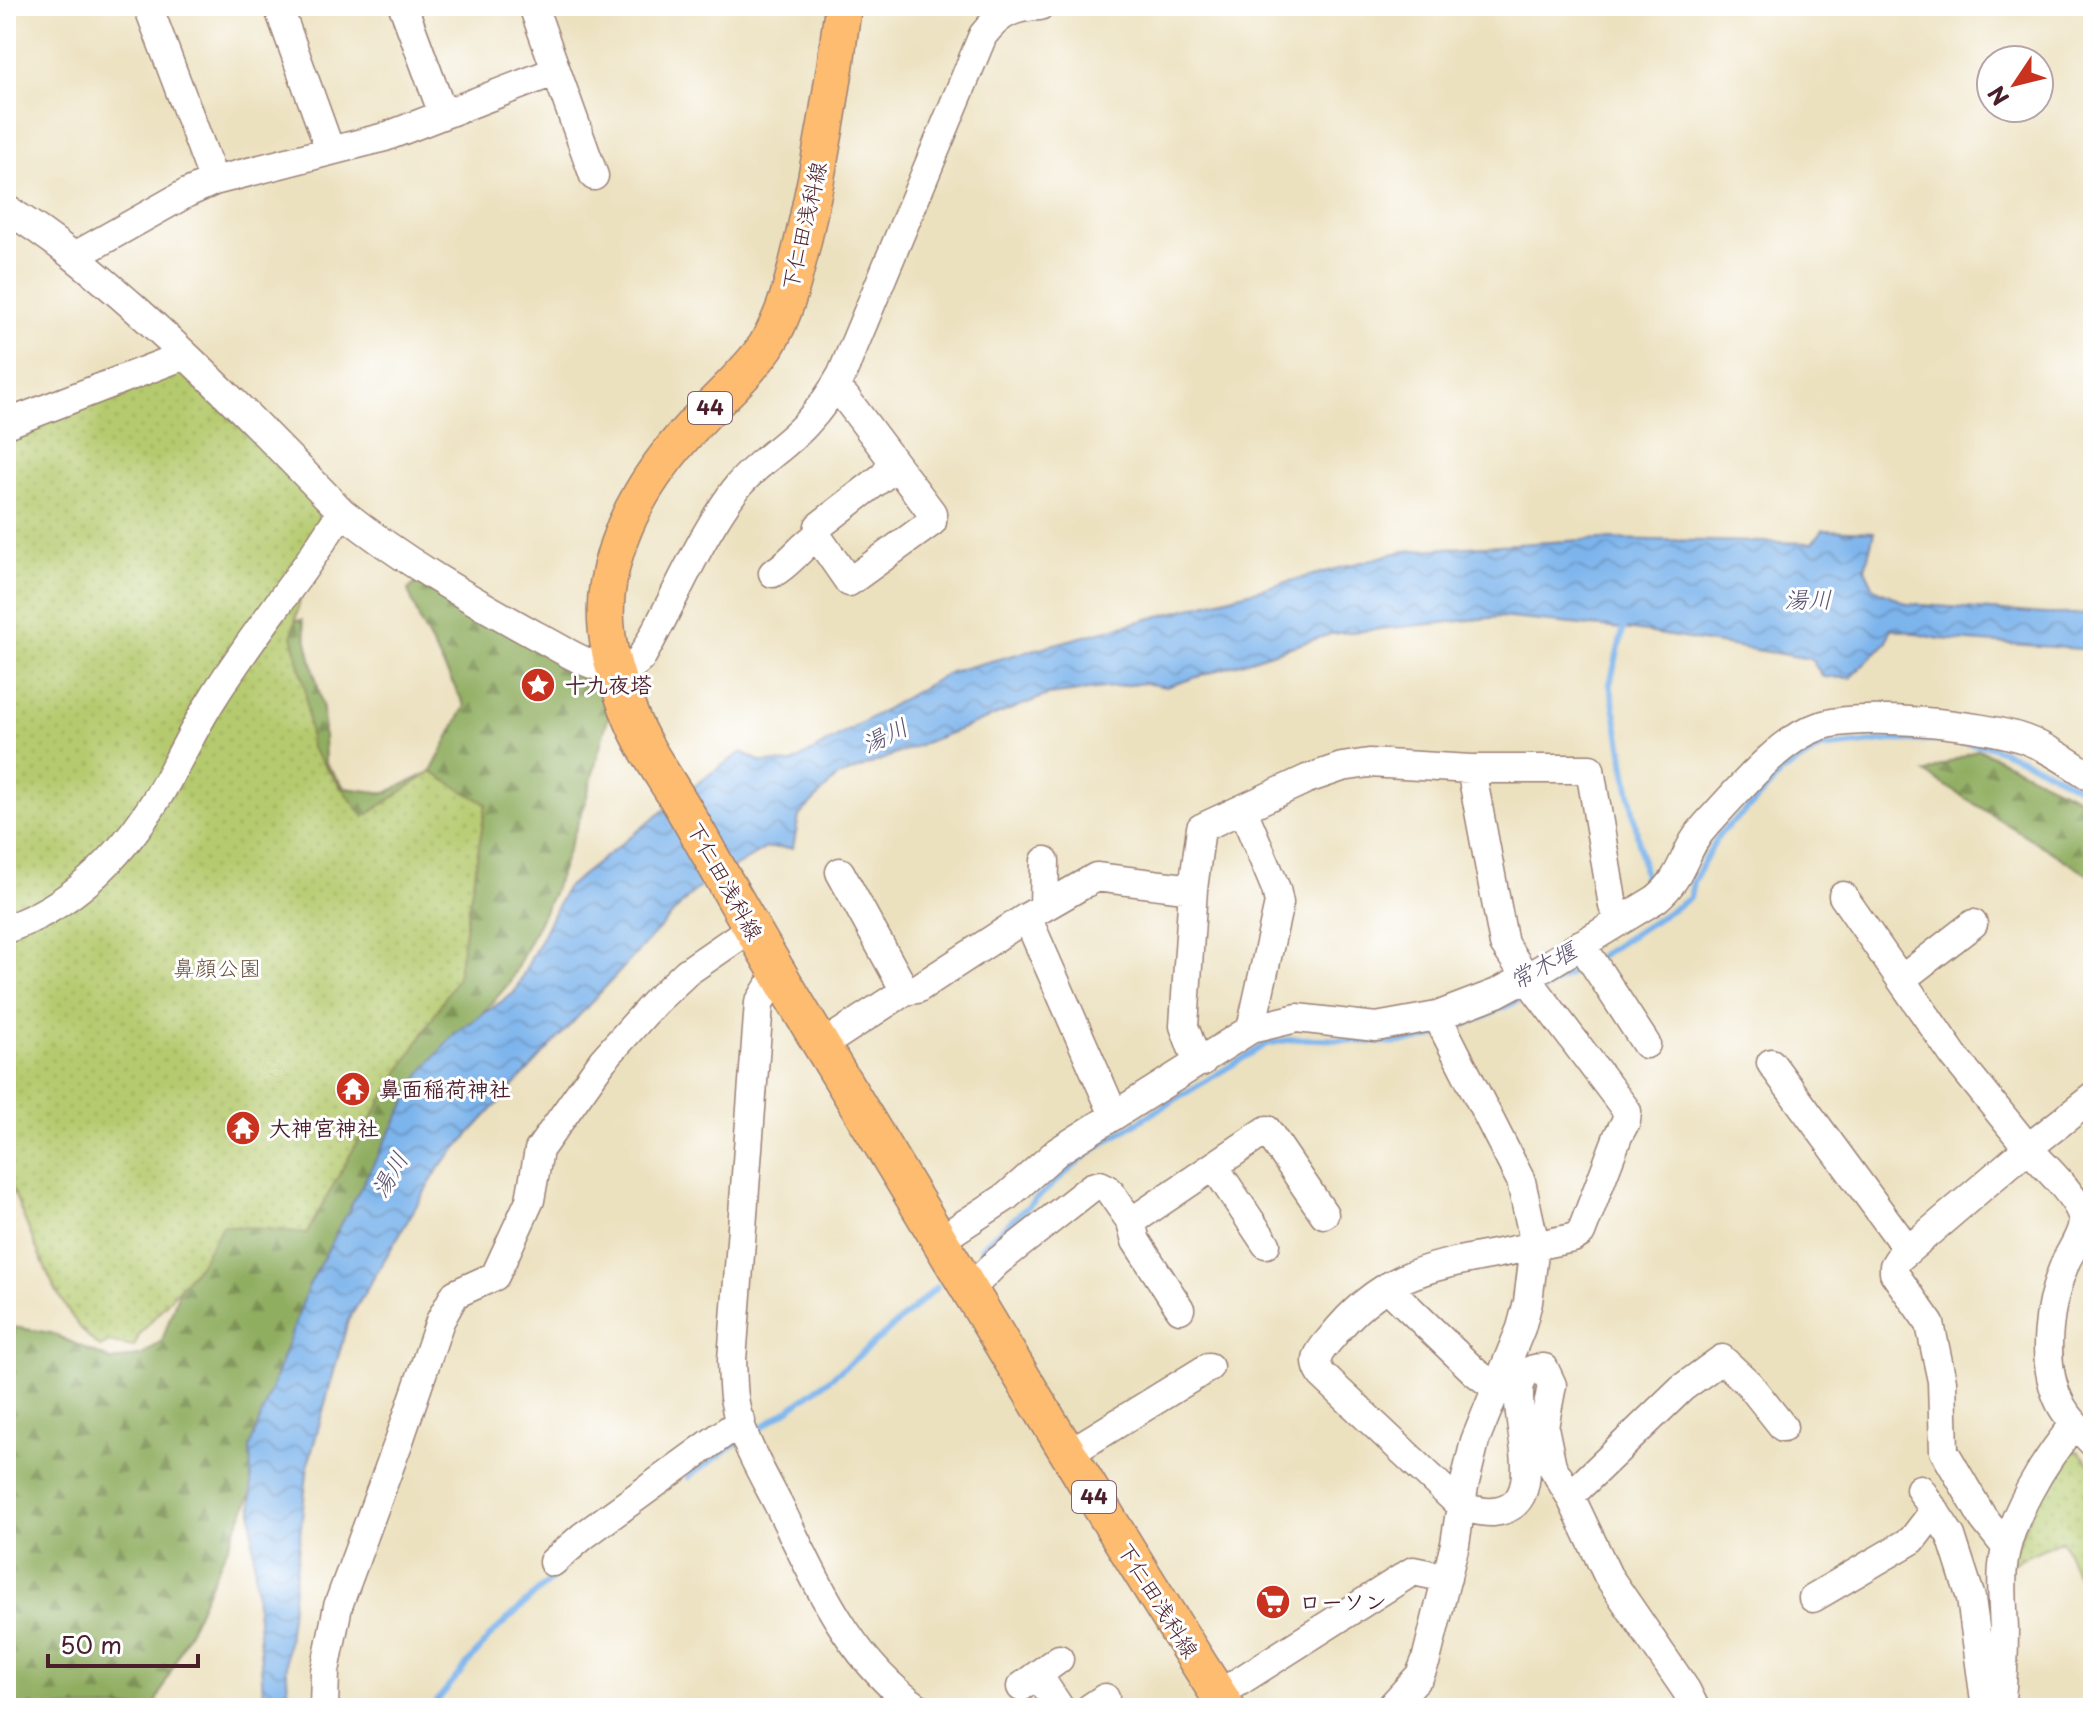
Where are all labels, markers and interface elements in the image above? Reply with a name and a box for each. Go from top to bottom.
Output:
north arrow [1975,44,2055,124]
text: N [1979,80,2016,113]
street label: 下仁田浅科線 [772,158,833,294]
road number: 44 [688,392,732,424]
water label: 湯川 [1784,580,1832,616]
place icon: 十九夜塔 [519,666,557,704]
place label: 十九夜塔 [564,667,652,700]
water label: 湯川 [855,708,914,761]
street label: 下仁田浅科線 [680,815,773,946]
water label: 常木堰 [1502,930,1585,997]
park label: 鼻顔公園 [173,950,261,983]
temple icon: 鼻面稲荷神社 [334,1070,372,1108]
place label: 鼻面稲荷神社 [379,1071,511,1104]
temple icon: 大神宮神社 [224,1109,262,1147]
place label: 大神宮神社 [269,1110,379,1143]
water label: 湯川 [360,1144,416,1204]
road number: 44 [1072,1481,1116,1513]
street label: 下仁田浅科線 [1110,1534,1208,1664]
supermarket icon: ローソン [1254,1583,1292,1621]
place label: ローソン [1299,1584,1387,1617]
scale bar [48,1618,198,1668]
text: 50 m [60,1626,122,1662]

